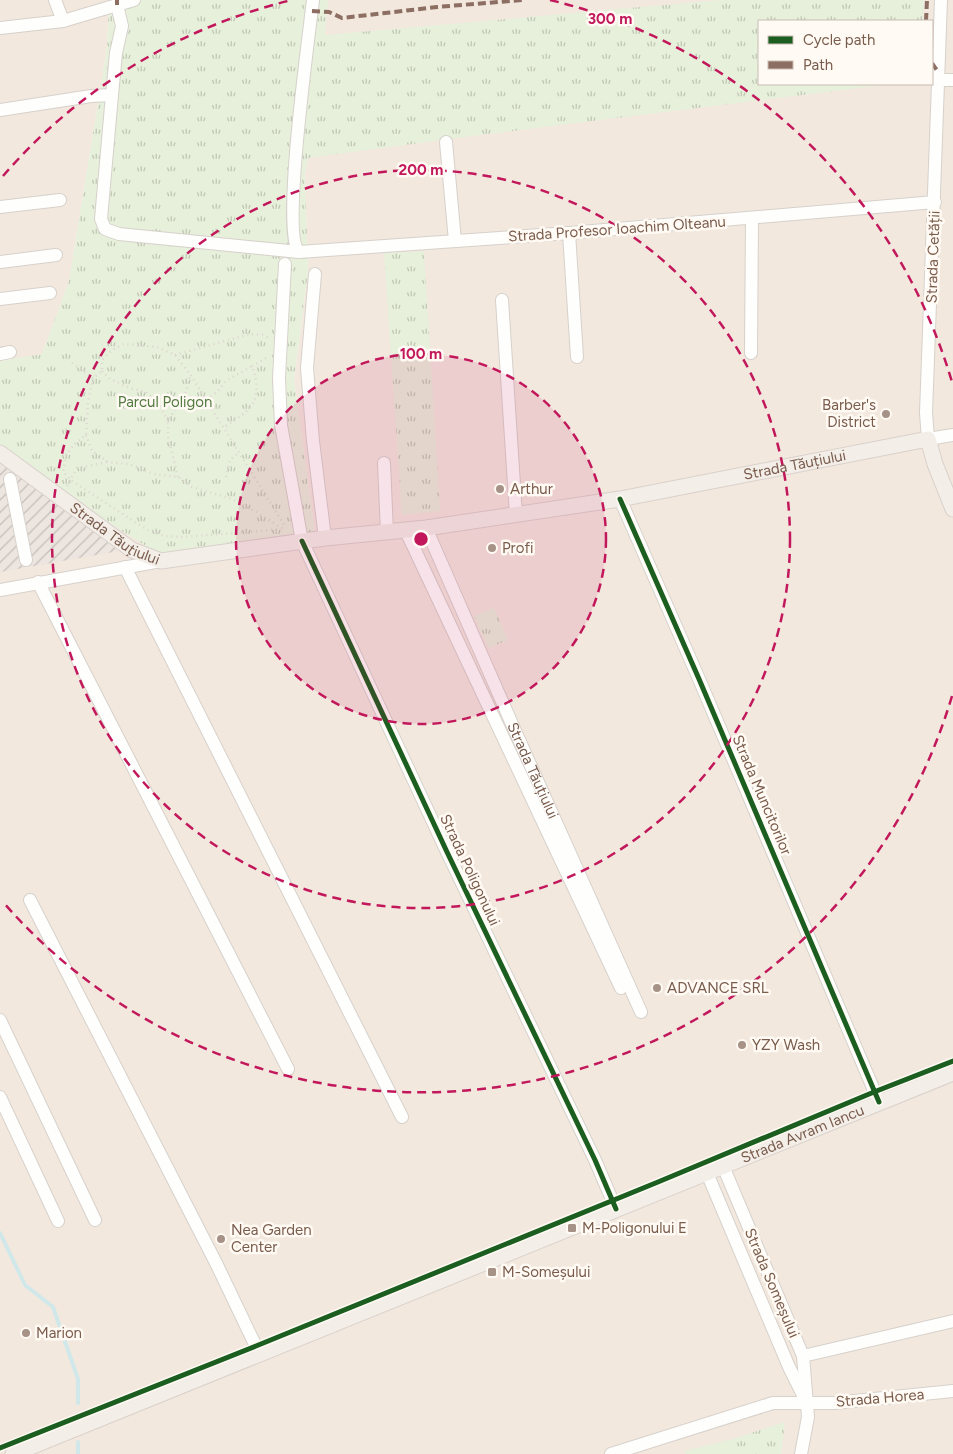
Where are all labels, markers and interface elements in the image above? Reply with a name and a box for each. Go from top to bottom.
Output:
text: 300 m [588,10,632,28]
legend [758,20,933,85]
text: Cycle path [803,31,875,49]
text: Path [803,56,833,74]
text: 200 m [399,161,443,179]
street label: Strada Cetății [922,210,944,304]
street label: Strada Profesor Ioachim Olteanu [507,212,727,246]
text: 100 m [400,345,442,363]
park label: Parcul Poligon [118,393,212,411]
place label: Barber's District [822,396,876,431]
marker: Barber's District [880,408,892,420]
street label: Strada Tăuțiului [742,446,847,484]
place label: Arthur [510,480,553,498]
marker: Arthur [494,483,506,495]
street label: Strada Tăuțiului [66,498,162,569]
centre of rings [412,530,430,548]
place label: Profi [502,539,533,557]
marker: Profi [486,542,498,554]
street label: Strada Tăuțiului [503,719,562,822]
street label: Strada Muncitorilor [729,732,795,858]
street label: Strada Poligonului [436,811,504,929]
place label: ADVANCE SRL [667,979,769,997]
marker: ADVANCE SRL [651,982,663,994]
place label: YZY Wash [752,1036,820,1054]
marker: YZY Wash [736,1039,748,1051]
street label: Strada Avram Iancu [738,1101,867,1167]
place label: M-Poligonului E [582,1219,687,1237]
place label: Nea Garden Center [231,1221,312,1256]
marker: M-Poligonului E [566,1222,578,1234]
street label: Strada Someșului [741,1226,803,1340]
marker: Nea Garden Center [215,1233,227,1245]
place label: M-Someșului [502,1263,590,1281]
marker: M-Someșului [486,1266,498,1278]
place label: Marion [36,1324,82,1342]
marker: Marion [20,1327,32,1339]
street label: Strada Horea [835,1385,925,1411]

